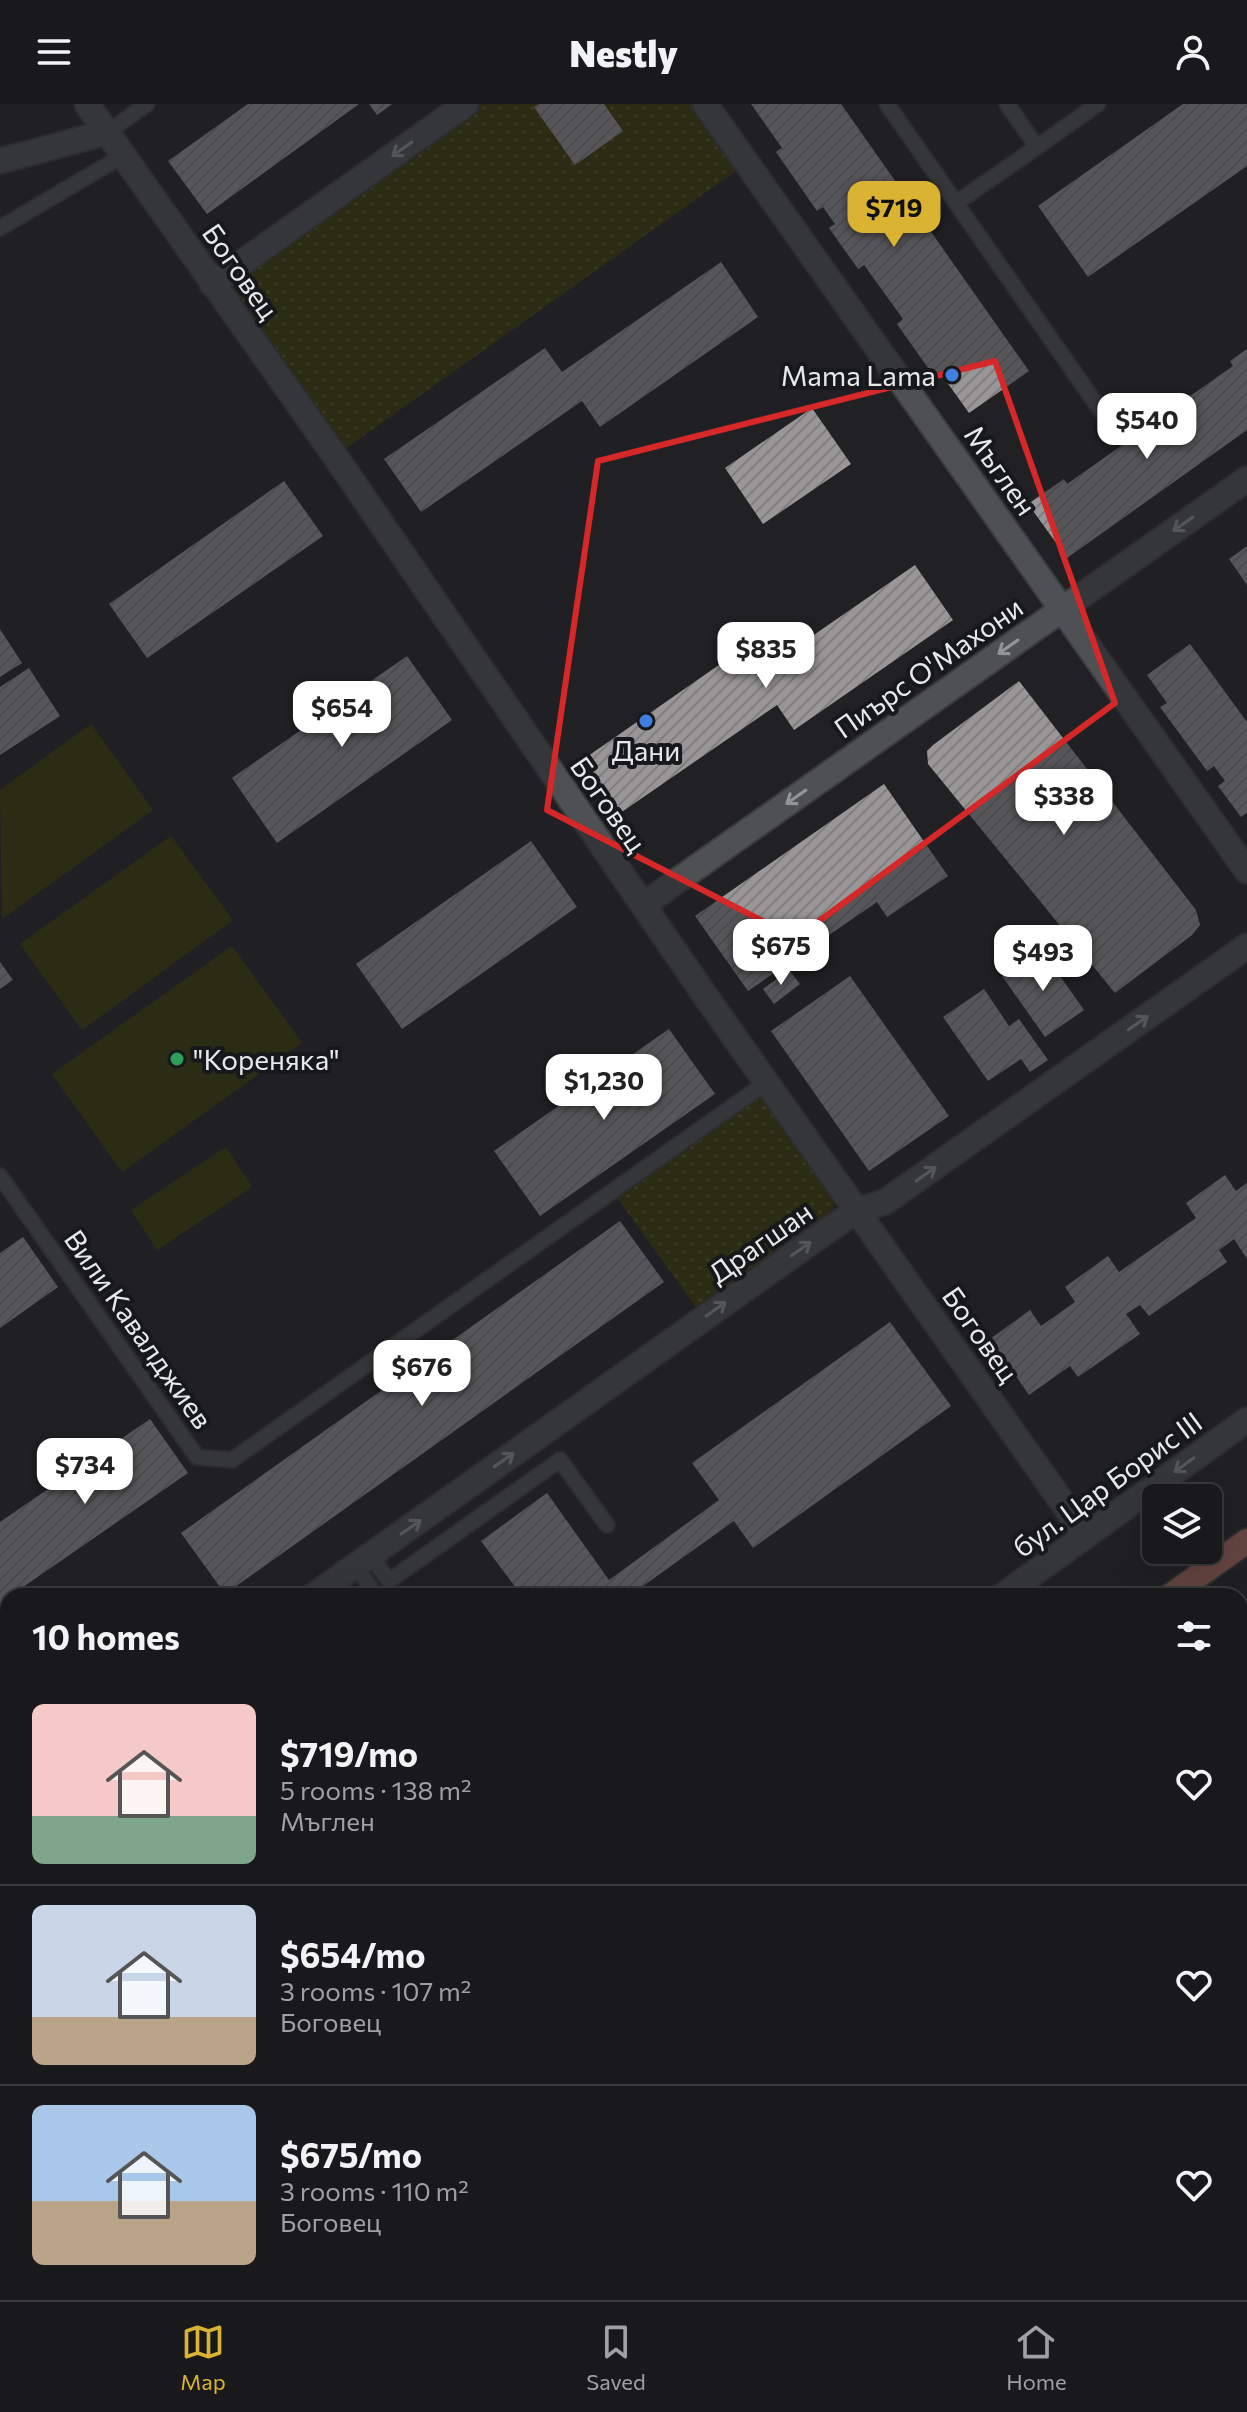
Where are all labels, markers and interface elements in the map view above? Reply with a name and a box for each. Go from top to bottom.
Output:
icon: menu [32,30,76,74]
text: Nestly [569,30,678,74]
icon: person [1171,30,1215,74]
one-way arrow [392,141,414,157]
pin: $719 [847,181,941,249]
text: $719 [865,191,923,222]
street label: Боговец [196,217,286,325]
place label: Mama Lama [781,358,936,392]
marker: Mama Lama [943,366,961,384]
pin: $540 [1100,393,1194,461]
text: $540 [1115,403,1179,434]
street label: Мъглен [958,418,1044,522]
one-way arrow [1173,516,1195,532]
street label: Пиърс О'Махони [827,589,1029,745]
pin: $835 [719,622,813,690]
text: $835 [735,632,797,663]
one-way arrow [998,639,1020,655]
pin: $654 [295,681,389,749]
text: $654 [311,691,373,722]
marker: Дани [637,712,655,730]
place label: Дани [612,733,680,767]
street label: Боговец [564,750,654,858]
pin: $338 [1017,769,1111,837]
text: $338 [1033,779,1095,810]
one-way arrow [785,789,807,805]
pin: $675 [734,919,828,987]
pin: $493 [996,925,1090,993]
text: $675 [751,929,811,960]
text: $493 [1012,935,1074,966]
one-way arrow [1126,1015,1148,1032]
place label: "Кореняка" [193,1042,340,1076]
marker: "Кореняка" [168,1050,186,1068]
pin: $1,230 [539,1054,669,1122]
text: $1,230 [564,1064,644,1095]
one-way arrow [914,1166,936,1182]
street label: Драгшан [702,1194,818,1290]
street label: Вили Кавалджиев [58,1223,220,1435]
one-way arrow [790,1241,812,1257]
street label: Боговец [936,1280,1026,1388]
one-way arrow [705,1301,727,1318]
pin: $676 [375,1340,469,1408]
text: $676 [392,1350,452,1381]
street label: бул. Цар Борис III [1006,1404,1208,1564]
pin: $734 [38,1438,132,1506]
text: $734 [55,1448,115,1479]
one-way arrow [493,1452,515,1468]
one-way arrow [1173,1457,1195,1474]
map controls [1142,1484,1222,1564]
button: layers [1142,1484,1222,1564]
one-way arrow [399,1518,421,1535]
icon: filters [1172,1614,1216,1658]
text: 10 homes [32,1615,180,1657]
text: $719/mo [280,1732,418,1774]
icon: home [96,1736,192,1832]
icon: heart [1172,1762,1216,1806]
text: 5 rooms · 138 m² [280,1774,471,1805]
text: Мъглен [280,1805,375,1836]
text: $654/mo [280,1933,425,1975]
icon: home [96,1937,192,2033]
icon: heart [1172,1963,1216,2007]
text: 3 rooms · 107 m² [280,1975,471,2006]
text: Боговец [280,2006,381,2037]
text: $675/mo [280,2133,422,2175]
icon: home [96,2137,192,2233]
icon: heart [1172,2163,1216,2207]
text: 3 rooms · 110 m² [280,2175,469,2206]
text: Боговец [280,2206,381,2237]
tab: Map [180,2320,226,2395]
tab: Saved [586,2320,646,2395]
tab: Home [1006,2320,1067,2395]

